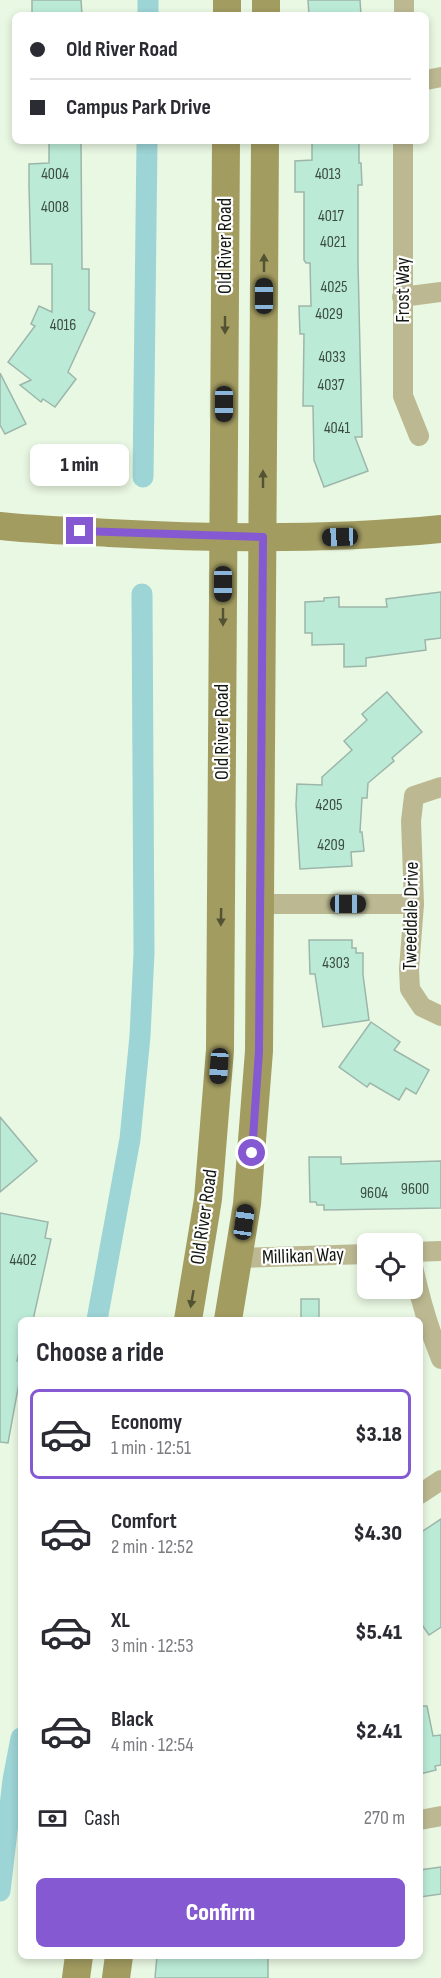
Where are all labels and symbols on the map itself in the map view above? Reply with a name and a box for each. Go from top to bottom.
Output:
house number: 4004 [41,165,69,184]
house number: 4013 [315,165,341,184]
house number: 4008 [41,198,69,217]
street label: Old River Road [213,198,237,294]
house number: 4017 [318,207,344,226]
house number: 4021 [320,233,346,252]
one-way arrow [259,254,269,273]
street label: Frost Way [391,257,415,323]
car [255,278,273,314]
house number: 4025 [321,278,347,297]
house number: 4029 [315,305,343,324]
house number: 4016 [50,316,76,335]
one-way arrow [220,316,230,335]
house number: 4033 [318,348,346,367]
house number: 4037 [318,376,345,395]
car [215,386,233,422]
house number: 4041 [324,419,350,438]
callout: 1 min [31,444,130,486]
one-way arrow [258,470,268,489]
route end [66,517,93,544]
car [322,527,358,547]
car [214,566,232,602]
one-way arrow [218,607,228,626]
street label: Old River Road [210,684,234,780]
house number: 4205 [316,796,342,815]
house number: 4209 [317,836,345,855]
street label: Tweeddale Drive [398,861,424,971]
car [330,895,366,913]
one-way arrow [216,907,226,926]
house number: 4303 [322,954,350,973]
car [209,1047,229,1085]
route start [238,1139,265,1166]
street label: Old River Road [185,1168,223,1266]
house number: 9600 [401,1180,429,1199]
house number: 9604 [360,1184,388,1203]
car [233,1203,255,1241]
street label: Millikan Way [262,1243,345,1269]
house number: 4402 [9,1251,37,1270]
one-way arrow [187,1290,196,1309]

